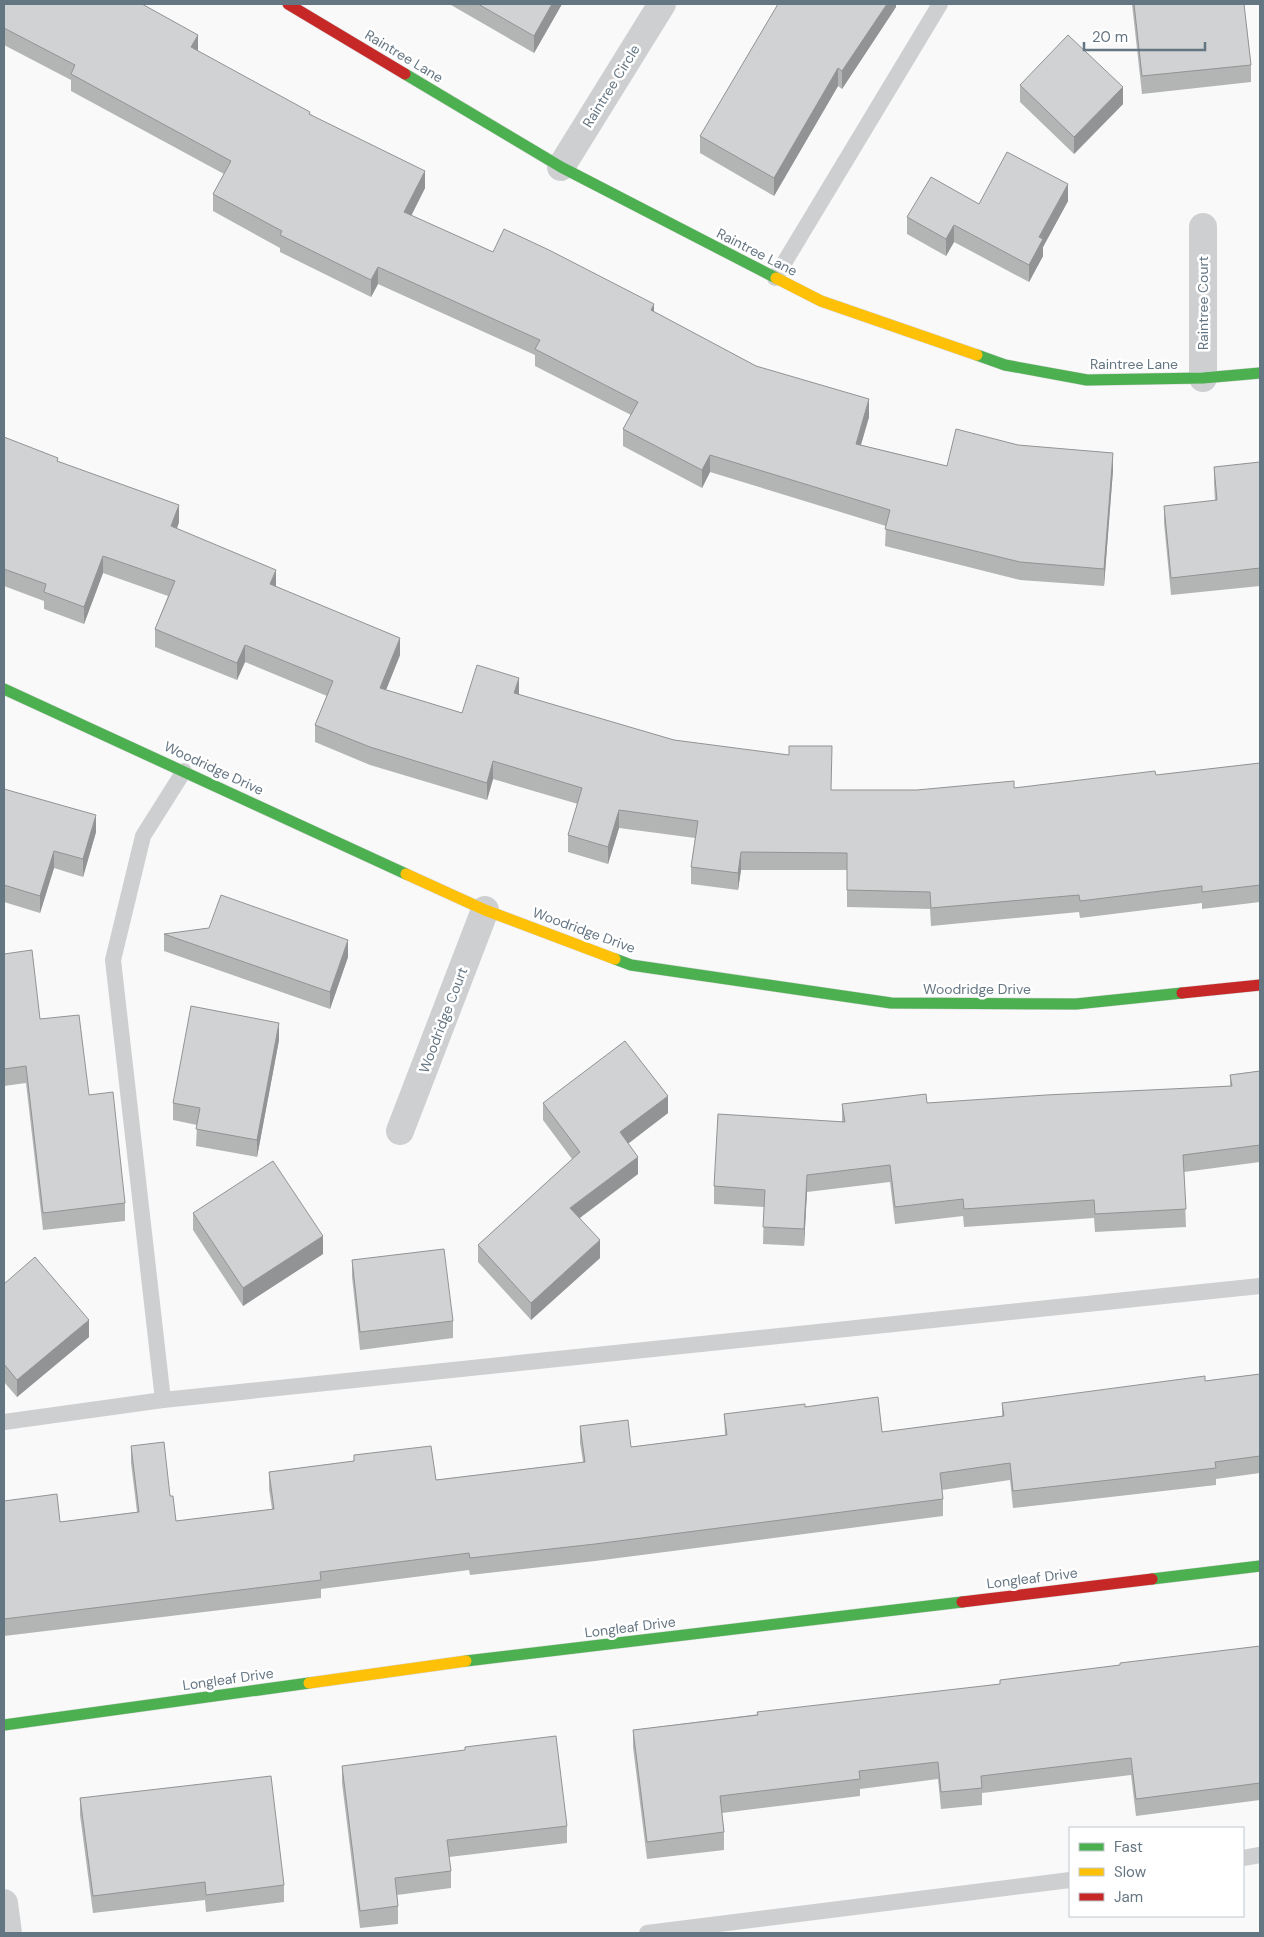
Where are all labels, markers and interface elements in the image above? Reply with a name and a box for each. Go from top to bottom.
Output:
scale bar [1084,20,1205,52]
street label: Raintree Lane [362,26,446,86]
text: 20 m [1092,27,1128,47]
street label: Raintree Circle [578,41,644,131]
street label: Raintree Lane [714,224,800,280]
street label: Raintree Court [1194,256,1212,350]
street label: Raintree Lane [1090,355,1178,373]
street label: Woodridge Drive [161,737,267,799]
street label: Woodridge Drive [530,903,638,957]
street label: Woodridge Court [415,965,471,1075]
street label: Woodridge Drive [923,980,1031,998]
street label: Longleaf Drive [985,1563,1079,1593]
street label: Longleaf Drive [583,1612,677,1642]
street label: Longleaf Drive [181,1664,275,1694]
legend [1069,1827,1244,1917]
text: Fast [1114,1837,1143,1857]
text: Slow [1114,1862,1147,1882]
text: Jam [1114,1887,1143,1907]

